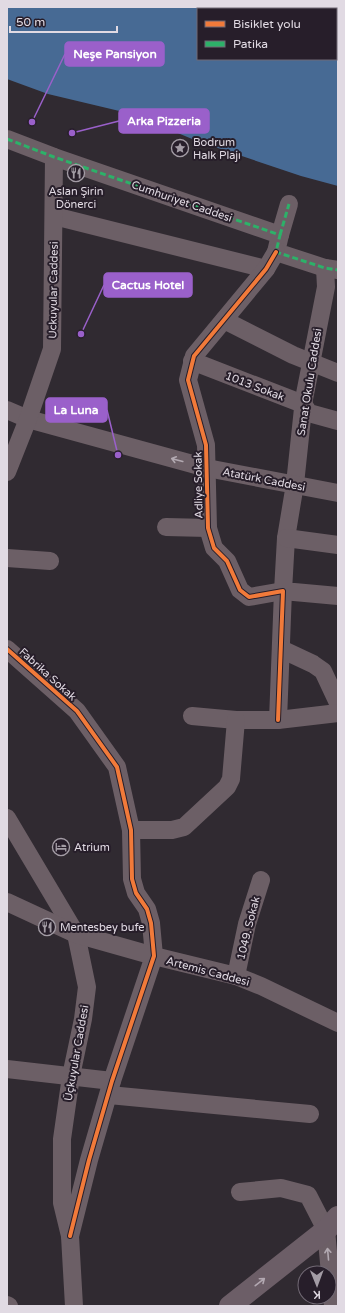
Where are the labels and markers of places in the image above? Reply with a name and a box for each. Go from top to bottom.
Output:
callout: Neşe Pansiyon [65,42,164,66]
callout: Arka Pizzeria [119,109,209,133]
place label: Bodrum Halk Plajı [193,136,241,162]
place icon: Bodrum Halk Plajı [170,138,190,158]
restaurant icon: Aslan Şirin Dönerci [66,163,86,183]
place label: Aslan Şirin Dönerci [48,185,104,211]
callout: Cactus Hotel [104,273,192,297]
callout: La Luna [46,398,107,422]
hotel icon: Atrium [51,837,71,857]
place label: Atrium [74,841,110,854]
restaurant icon: Mentesbey bufe [37,917,57,937]
place label: Mentesbey bufe [60,921,145,934]

